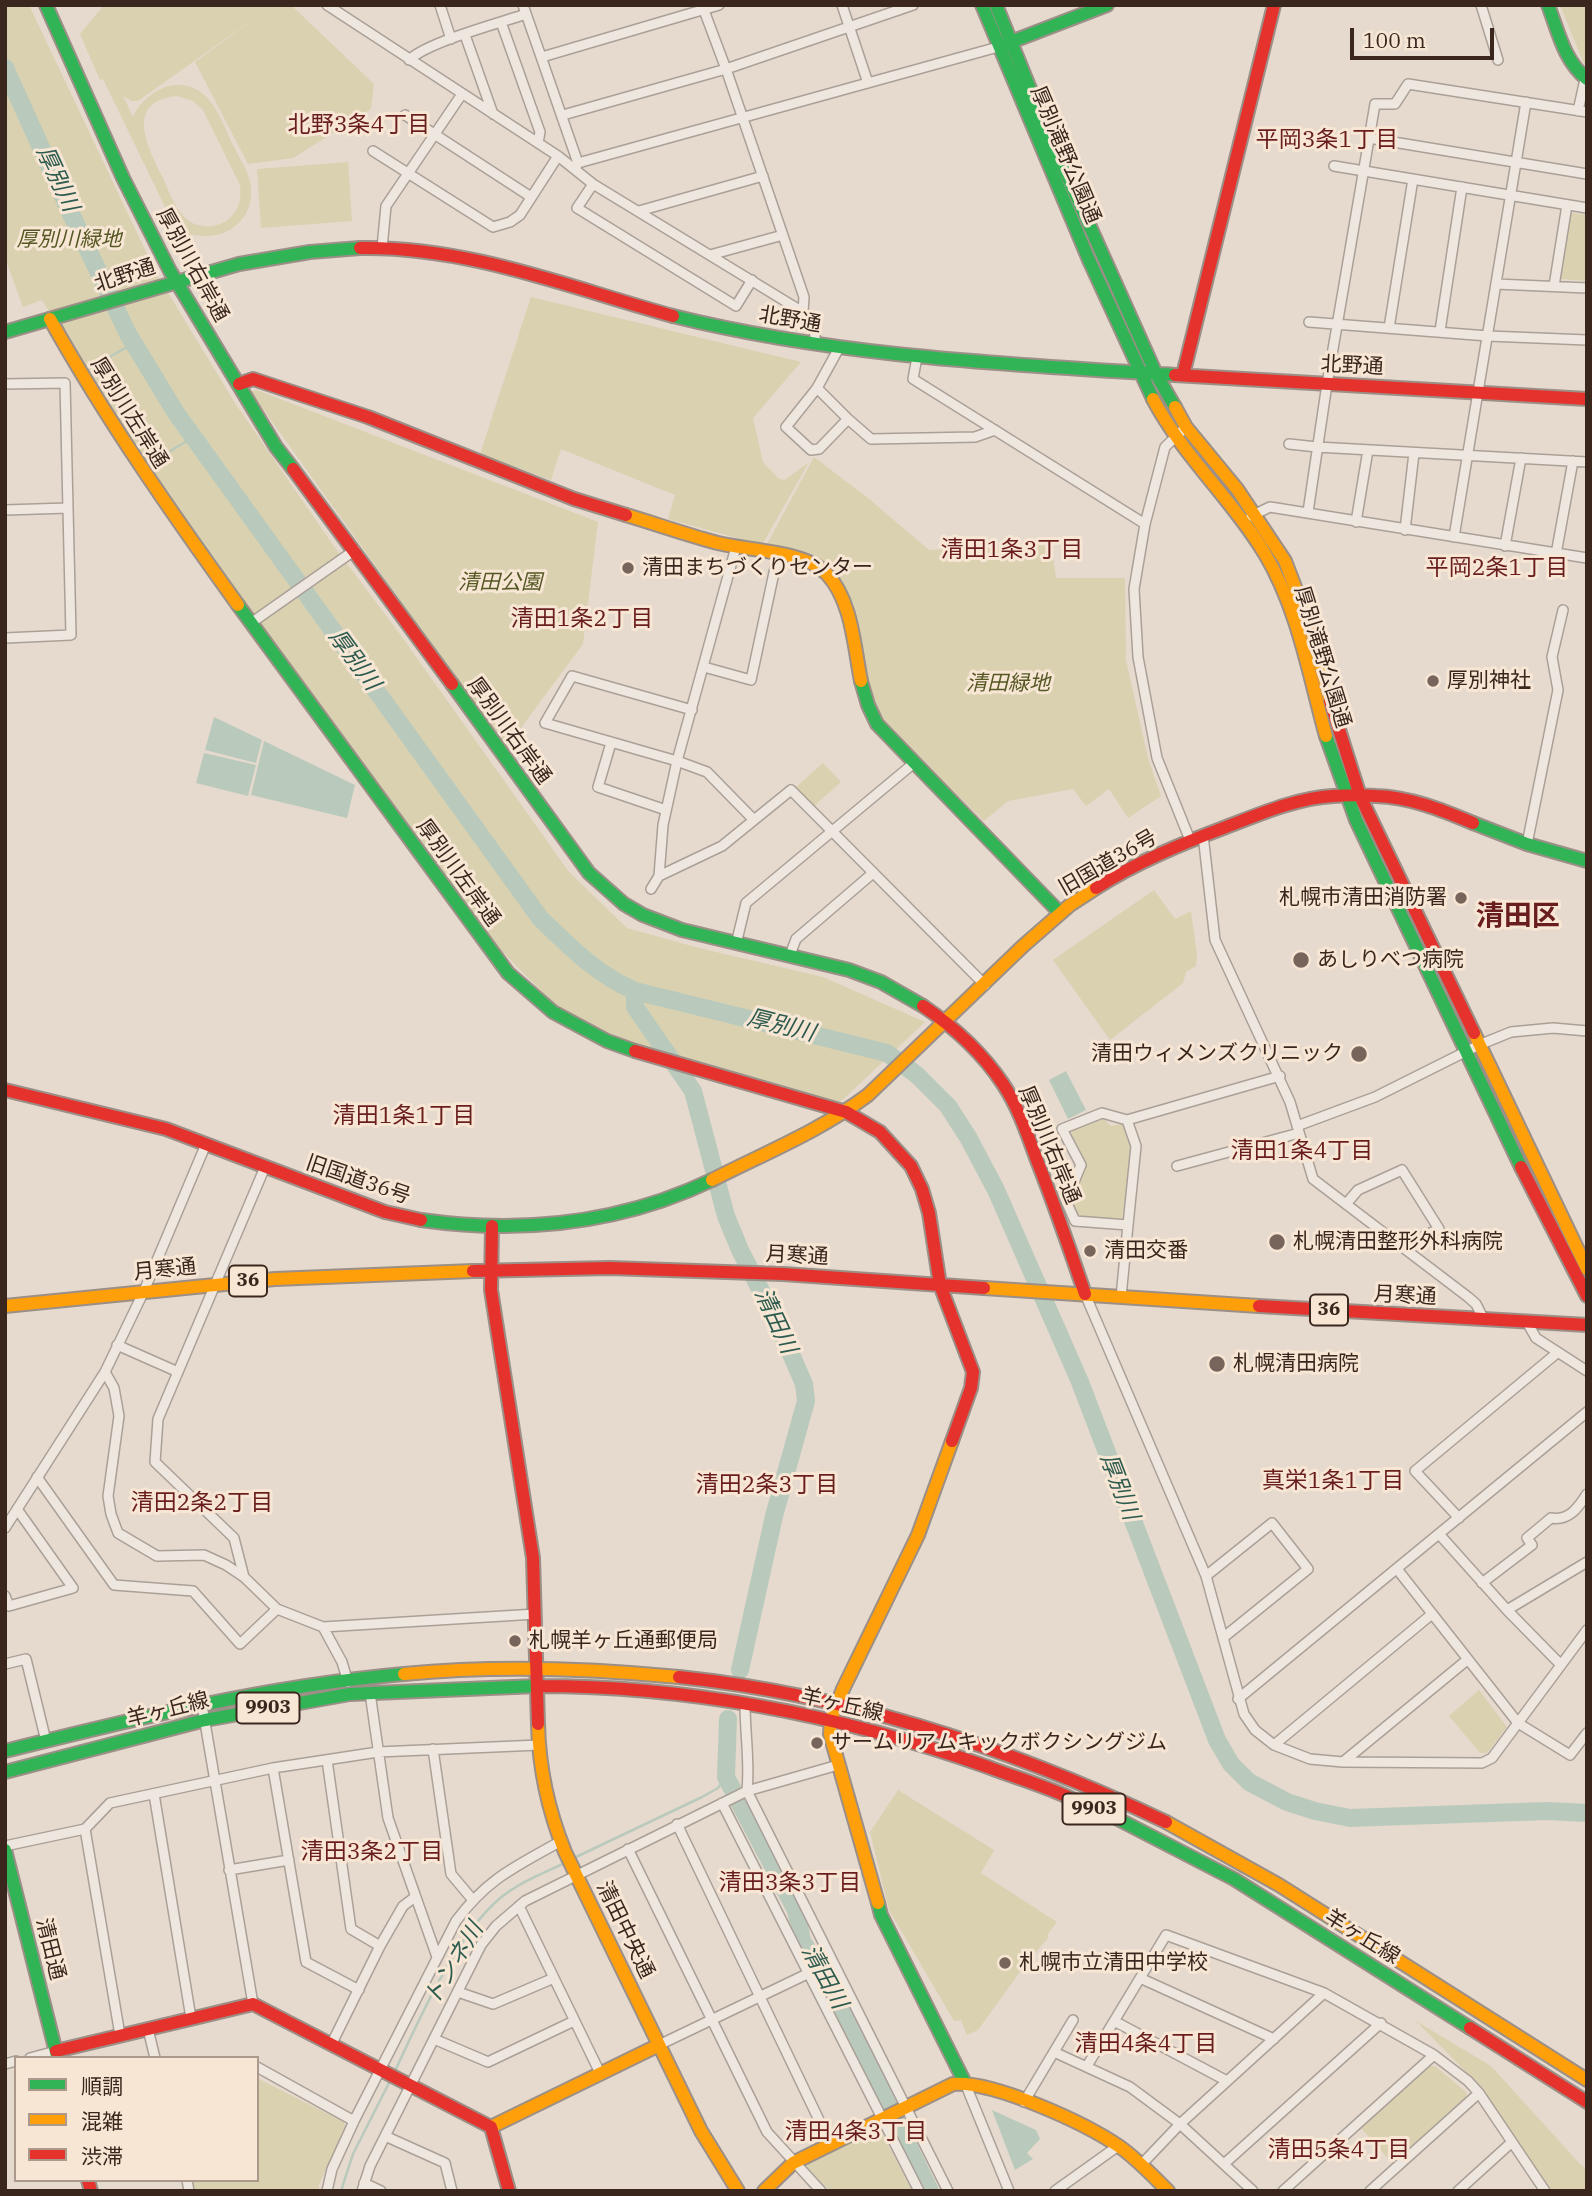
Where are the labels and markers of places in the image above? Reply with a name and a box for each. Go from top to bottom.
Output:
place label: 清田まちづくりセンター [642,555,873,581]
marker: 清田まちづくりセンター [620,560,636,576]
place label: 厚別神社 [1447,668,1531,694]
marker: 厚別神社 [1425,673,1441,689]
place label: 札幌市清田消防署 [1279,885,1447,911]
marker: 札幌市清田消防署 [1453,890,1469,906]
place label: あしりべつ病院 [1317,947,1464,973]
marker: あしりべつ病院 [1291,950,1311,970]
place label: 清田ウィメンズクリニック [1091,1041,1343,1067]
marker: 清田ウィメンズクリニック [1349,1044,1369,1064]
place label: 札幌清田整形外科病院 [1293,1229,1503,1255]
marker: 札幌清田整形外科病院 [1267,1232,1287,1252]
place label: 清田交番 [1104,1238,1188,1264]
marker: 清田交番 [1082,1243,1098,1259]
place label: 札幌清田病院 [1233,1351,1359,1377]
marker: 札幌清田病院 [1207,1354,1227,1374]
place label: 札幌羊ヶ丘通郵便局 [529,1628,718,1654]
marker: 札幌羊ヶ丘通郵便局 [507,1633,523,1649]
place label: サームリアムキックボクシングジム [831,1730,1167,1756]
marker: サームリアムキックボクシングジム [809,1735,825,1751]
place label: 札幌市立清田中学校 [1019,1950,1208,1976]
marker: 札幌市立清田中学校 [997,1955,1013,1971]

